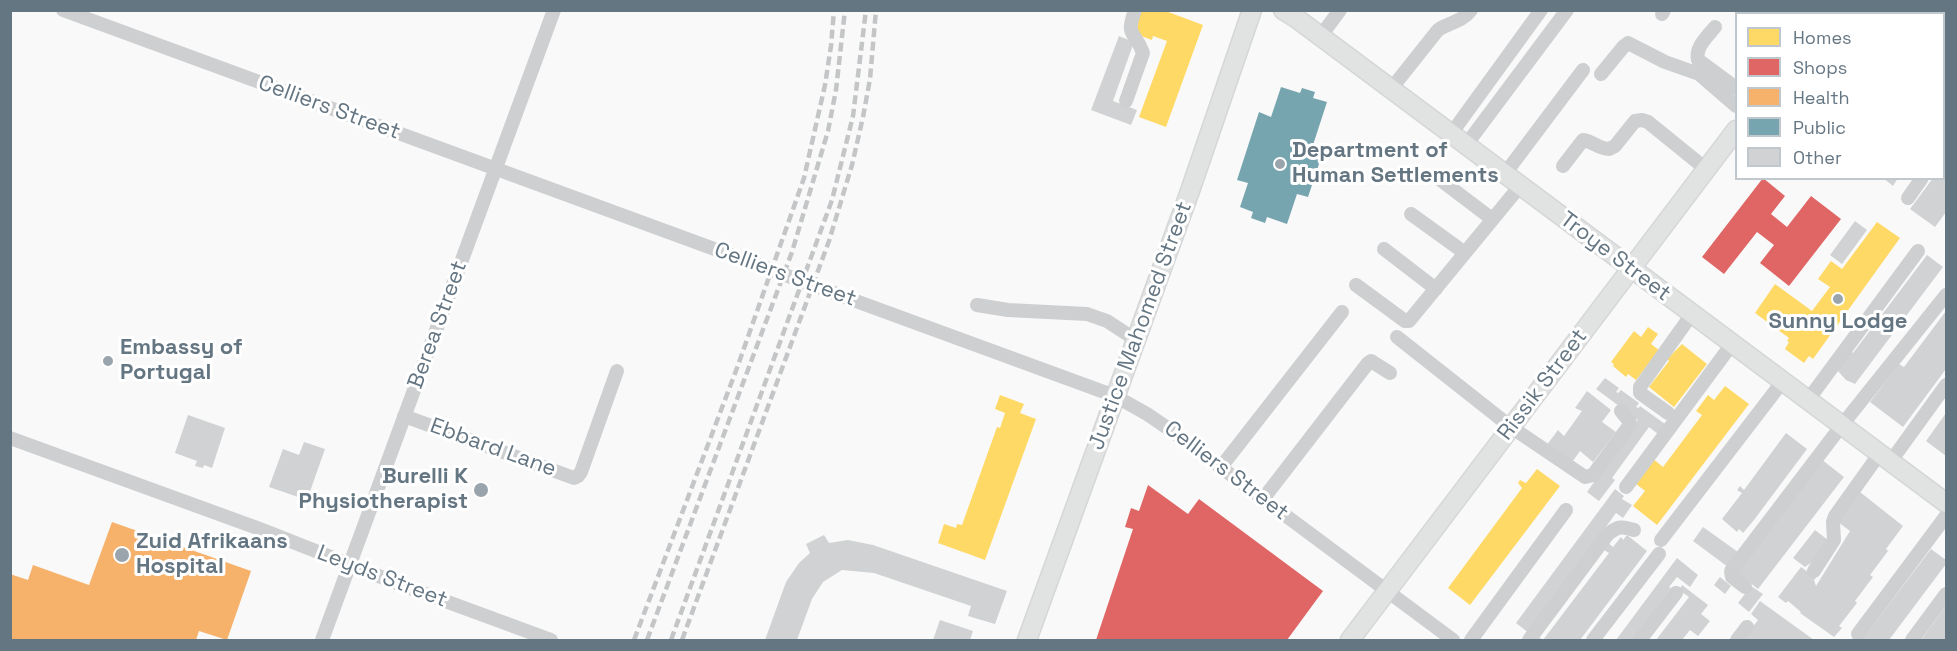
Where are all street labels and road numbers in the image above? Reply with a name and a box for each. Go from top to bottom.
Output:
street label: Celliers Street [255,70,403,146]
street label: Justice Mahomed Street [1084,198,1198,454]
street label: Troye Street [1554,207,1676,307]
street label: Celliers Street [711,237,859,313]
street label: Berea Street [403,258,473,392]
street label: Rissik Street [1493,324,1593,446]
street label: Ebbard Lane [426,413,560,483]
street label: Celliers Street [1159,416,1293,526]
street label: Leyds Street [313,540,451,614]

